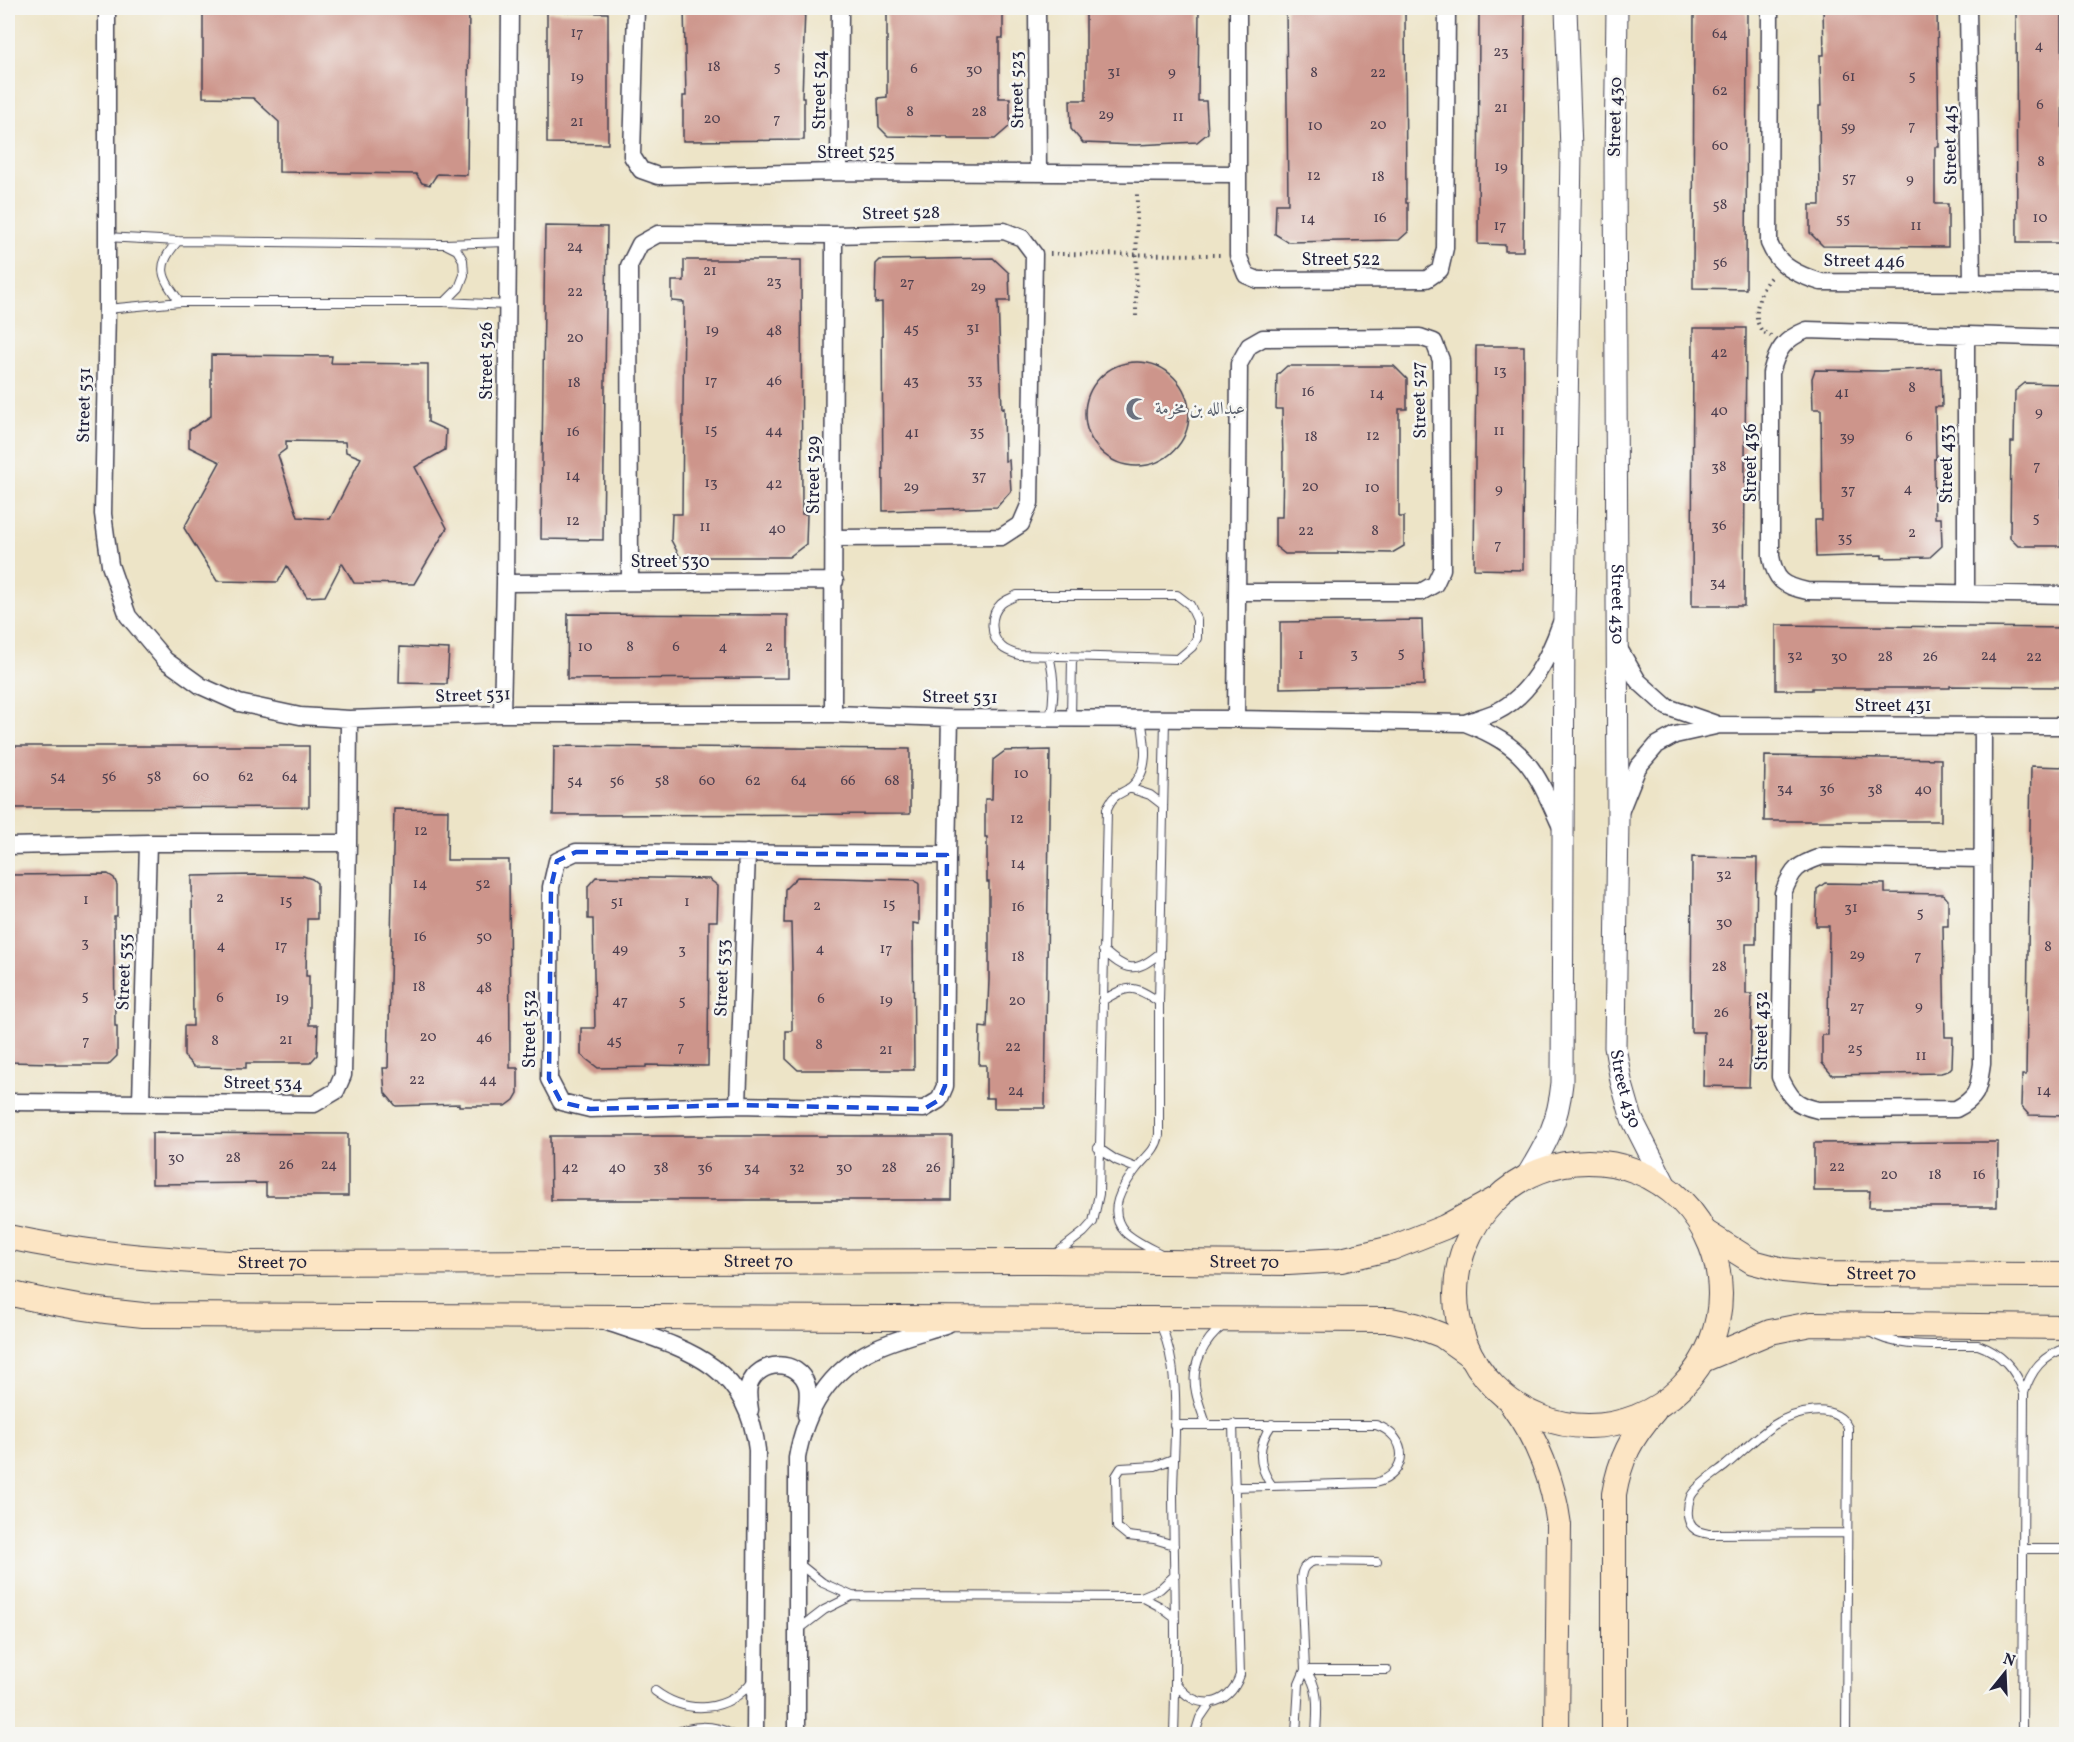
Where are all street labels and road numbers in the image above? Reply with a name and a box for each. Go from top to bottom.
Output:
street label: Street 524 [808,50,833,130]
street label: Street 523 [1005,51,1031,129]
street label: Street 430 [1603,76,1629,157]
street label: Street 445 [1938,105,1964,185]
street label: Street 525 [817,141,895,166]
street label: Street 528 [862,201,940,227]
street label: Street 522 [1302,248,1380,273]
street label: Street 446 [1823,249,1905,275]
street label: Street 526 [475,322,500,400]
street label: Street 527 [1406,361,1434,439]
street label: Street 531 [72,367,98,443]
street label: Street 436 [1739,423,1764,503]
street label: Street 433 [1935,424,1960,504]
street label: Street 529 [802,436,827,514]
street label: Street 530 [630,550,710,575]
street label: Street 430 [1604,564,1630,644]
street label: Street 531 [435,682,511,710]
street label: Street 531 [922,685,998,711]
street label: Street 431 [1854,694,1932,719]
street label: Street 535 [111,933,139,1011]
street label: Street 533 [709,939,737,1017]
street label: Street 532 [518,990,543,1068]
street label: Street 432 [1750,991,1775,1071]
street label: Street 430 [1603,1047,1647,1133]
street label: Street 534 [223,1071,303,1097]
street label: Street 70 [723,1249,793,1274]
street label: Street 70 [237,1250,307,1275]
street label: Street 70 [1209,1250,1279,1275]
street label: Street 70 [1846,1262,1916,1287]

